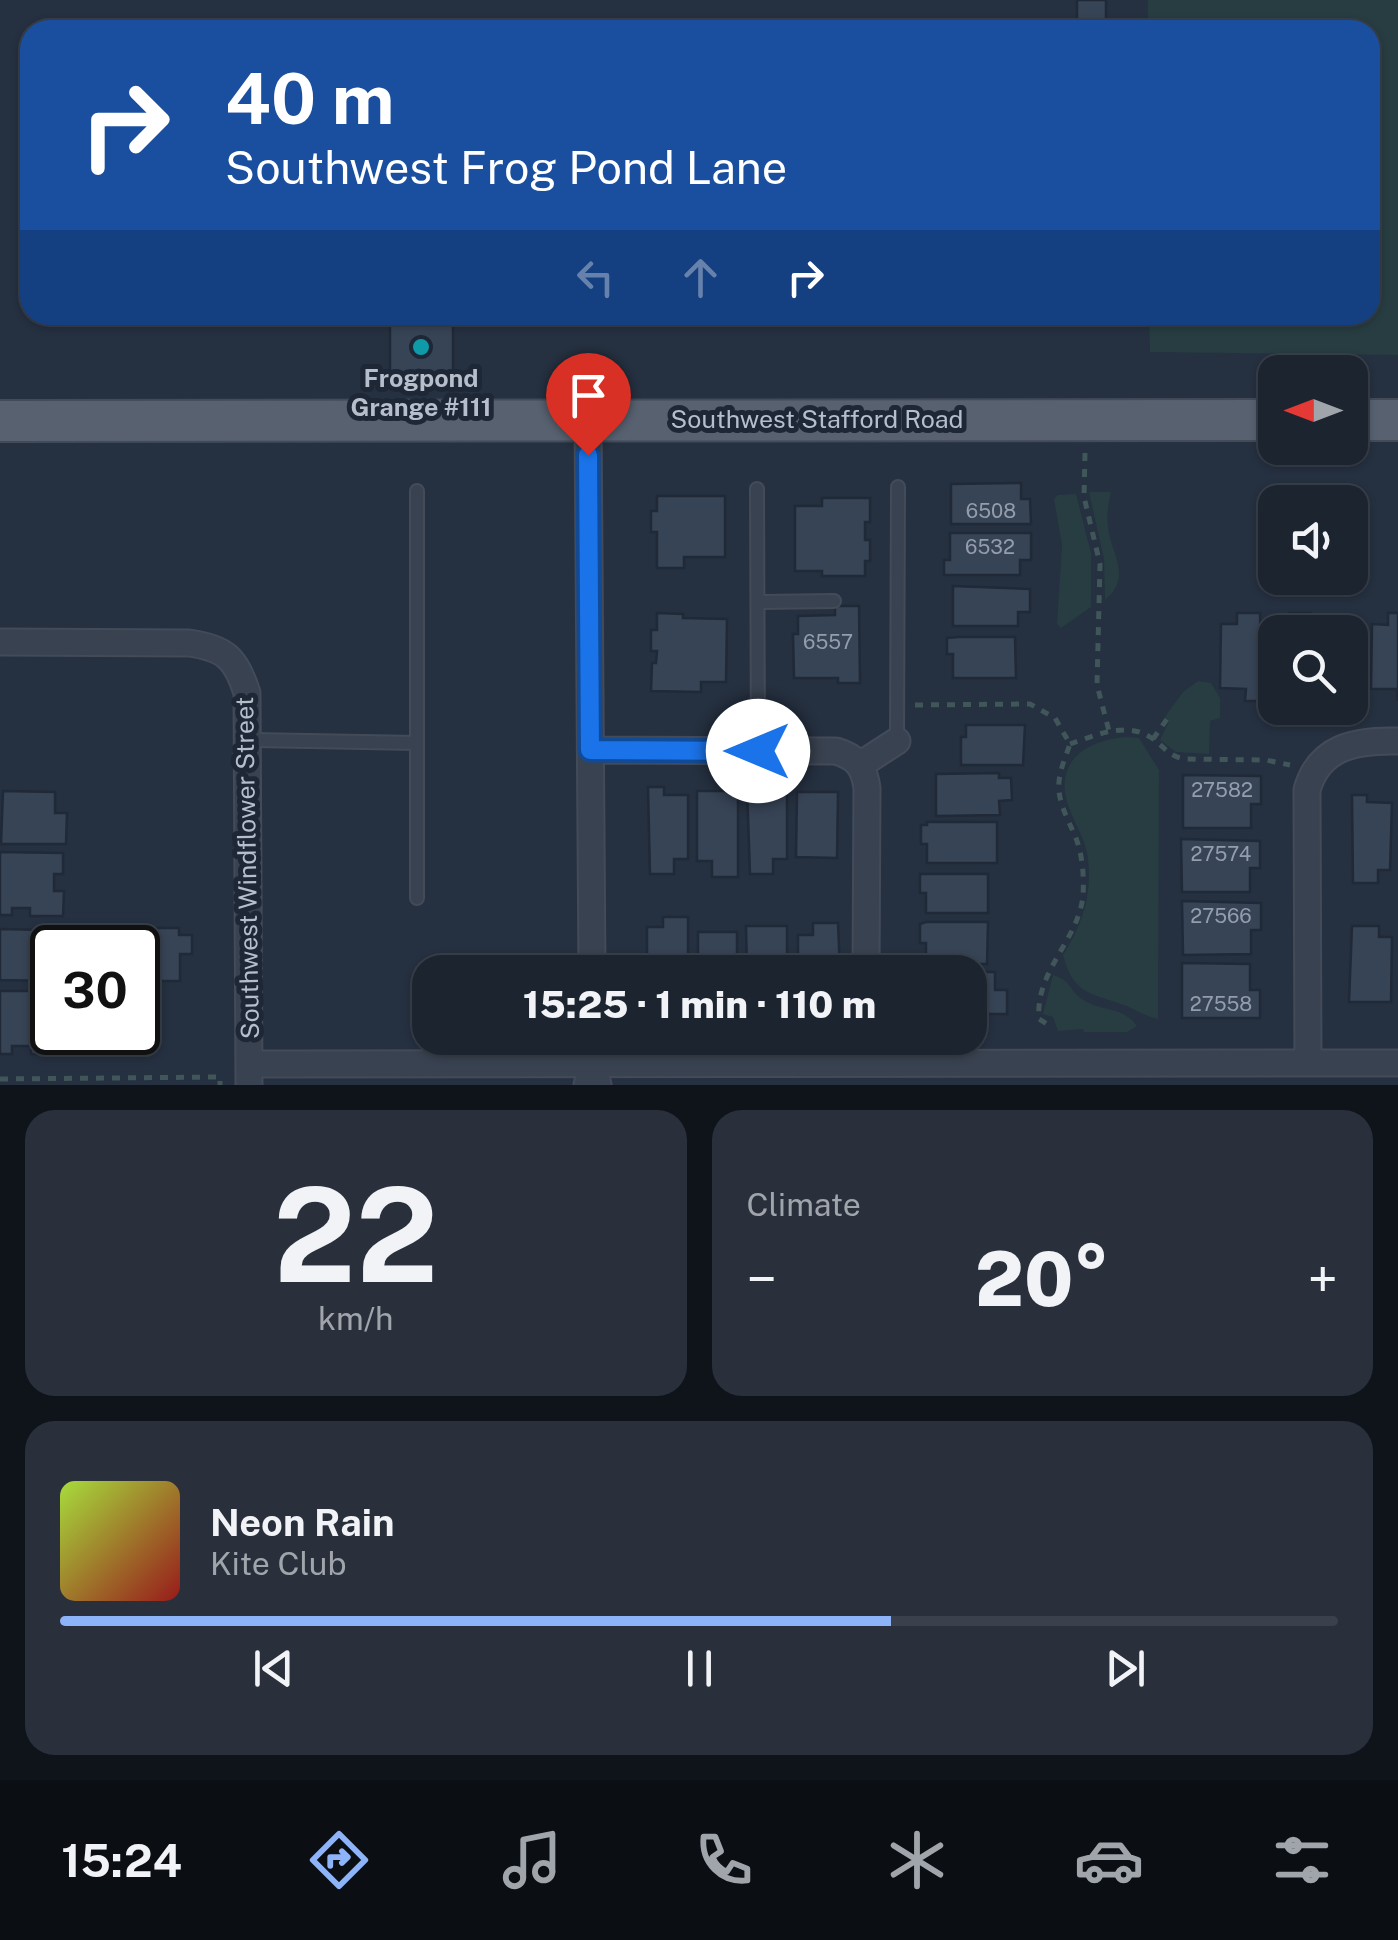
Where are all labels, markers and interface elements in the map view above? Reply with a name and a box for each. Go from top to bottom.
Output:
text: 40 m [225,57,395,140]
icon: right [60,60,190,190]
text: Southwest Frog Pond Lane [225,141,787,194]
icon: left [568,250,623,305]
icon: ahead [673,250,728,305]
icon: right [778,250,833,305]
marker: Frogpond Grange #111 [410,336,432,358]
pin [546,353,631,456]
north arrow [1258,355,1368,465]
map controls [1258,355,1368,725]
place label: Frogpond Grange #111 [351,363,491,422]
icon: arrive [561,368,616,423]
street label: Southwest Stafford Road [671,404,963,434]
button: sound [1258,485,1368,595]
house number: 6508 [966,499,1016,523]
house number: 6532 [965,535,1015,559]
button: search [1258,615,1368,725]
house number: 6557 [803,630,853,654]
street label: Southwest Windflower Street [229,696,265,1040]
position arrow [706,699,810,803]
house number: 27582 [1191,778,1253,802]
house number: 27574 [1191,842,1251,866]
house number: 27566 [1190,904,1252,928]
speed limit sign: 30 [30,925,160,1055]
text: 15:25 · 1 min · 110 m [523,982,876,1027]
house number: 27558 [1190,992,1252,1016]
text: 22 [273,1159,438,1311]
text: Climate [747,1186,861,1223]
text: 20° [975,1235,1109,1323]
text: − [747,1247,777,1311]
text: + [1307,1247,1338,1311]
text: km/h [318,1300,393,1337]
text: Neon Rain [210,1500,394,1545]
text: Kite Club [210,1545,347,1582]
icon: previous [246,1641,301,1696]
icon: pause [672,1641,727,1696]
icon: next [1098,1641,1153,1696]
icon: directions [304,1825,374,1895]
icon: music [497,1825,567,1895]
icon: phone [689,1825,759,1895]
icon: climate [882,1825,952,1895]
icon: car [1074,1825,1144,1895]
icon: filters [1267,1825,1337,1895]
text: 15:24 [61,1834,182,1887]

